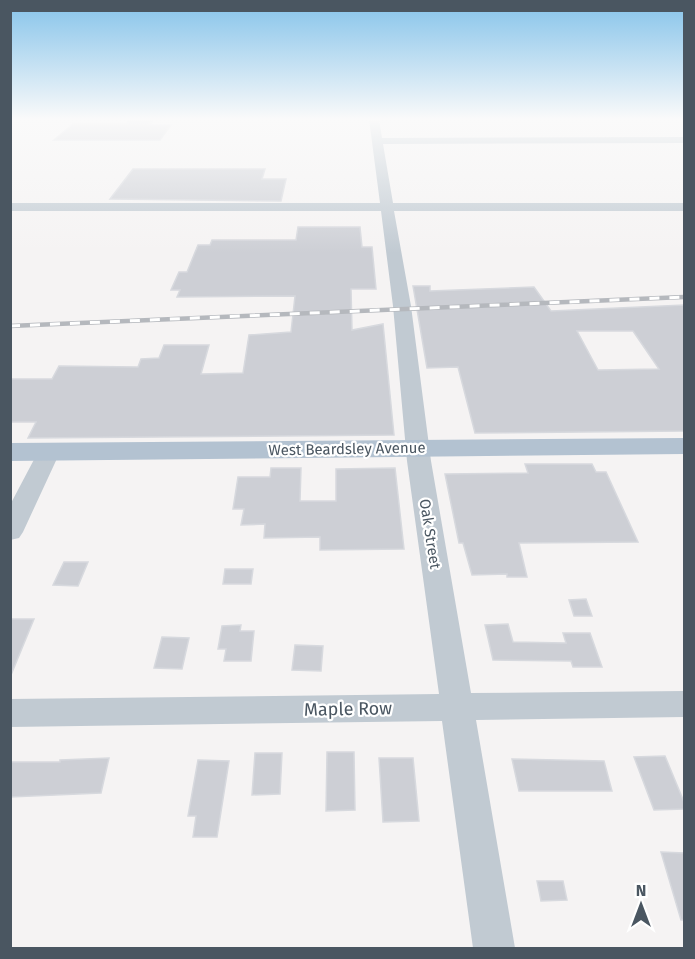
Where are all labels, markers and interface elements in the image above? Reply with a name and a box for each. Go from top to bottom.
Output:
street label: West Beardsley Avenue [268,439,426,459]
street label: Oak Street [416,498,445,571]
street label: Maple Row [304,697,392,721]
north arrow [611,875,671,935]
text: N [636,881,646,900]

